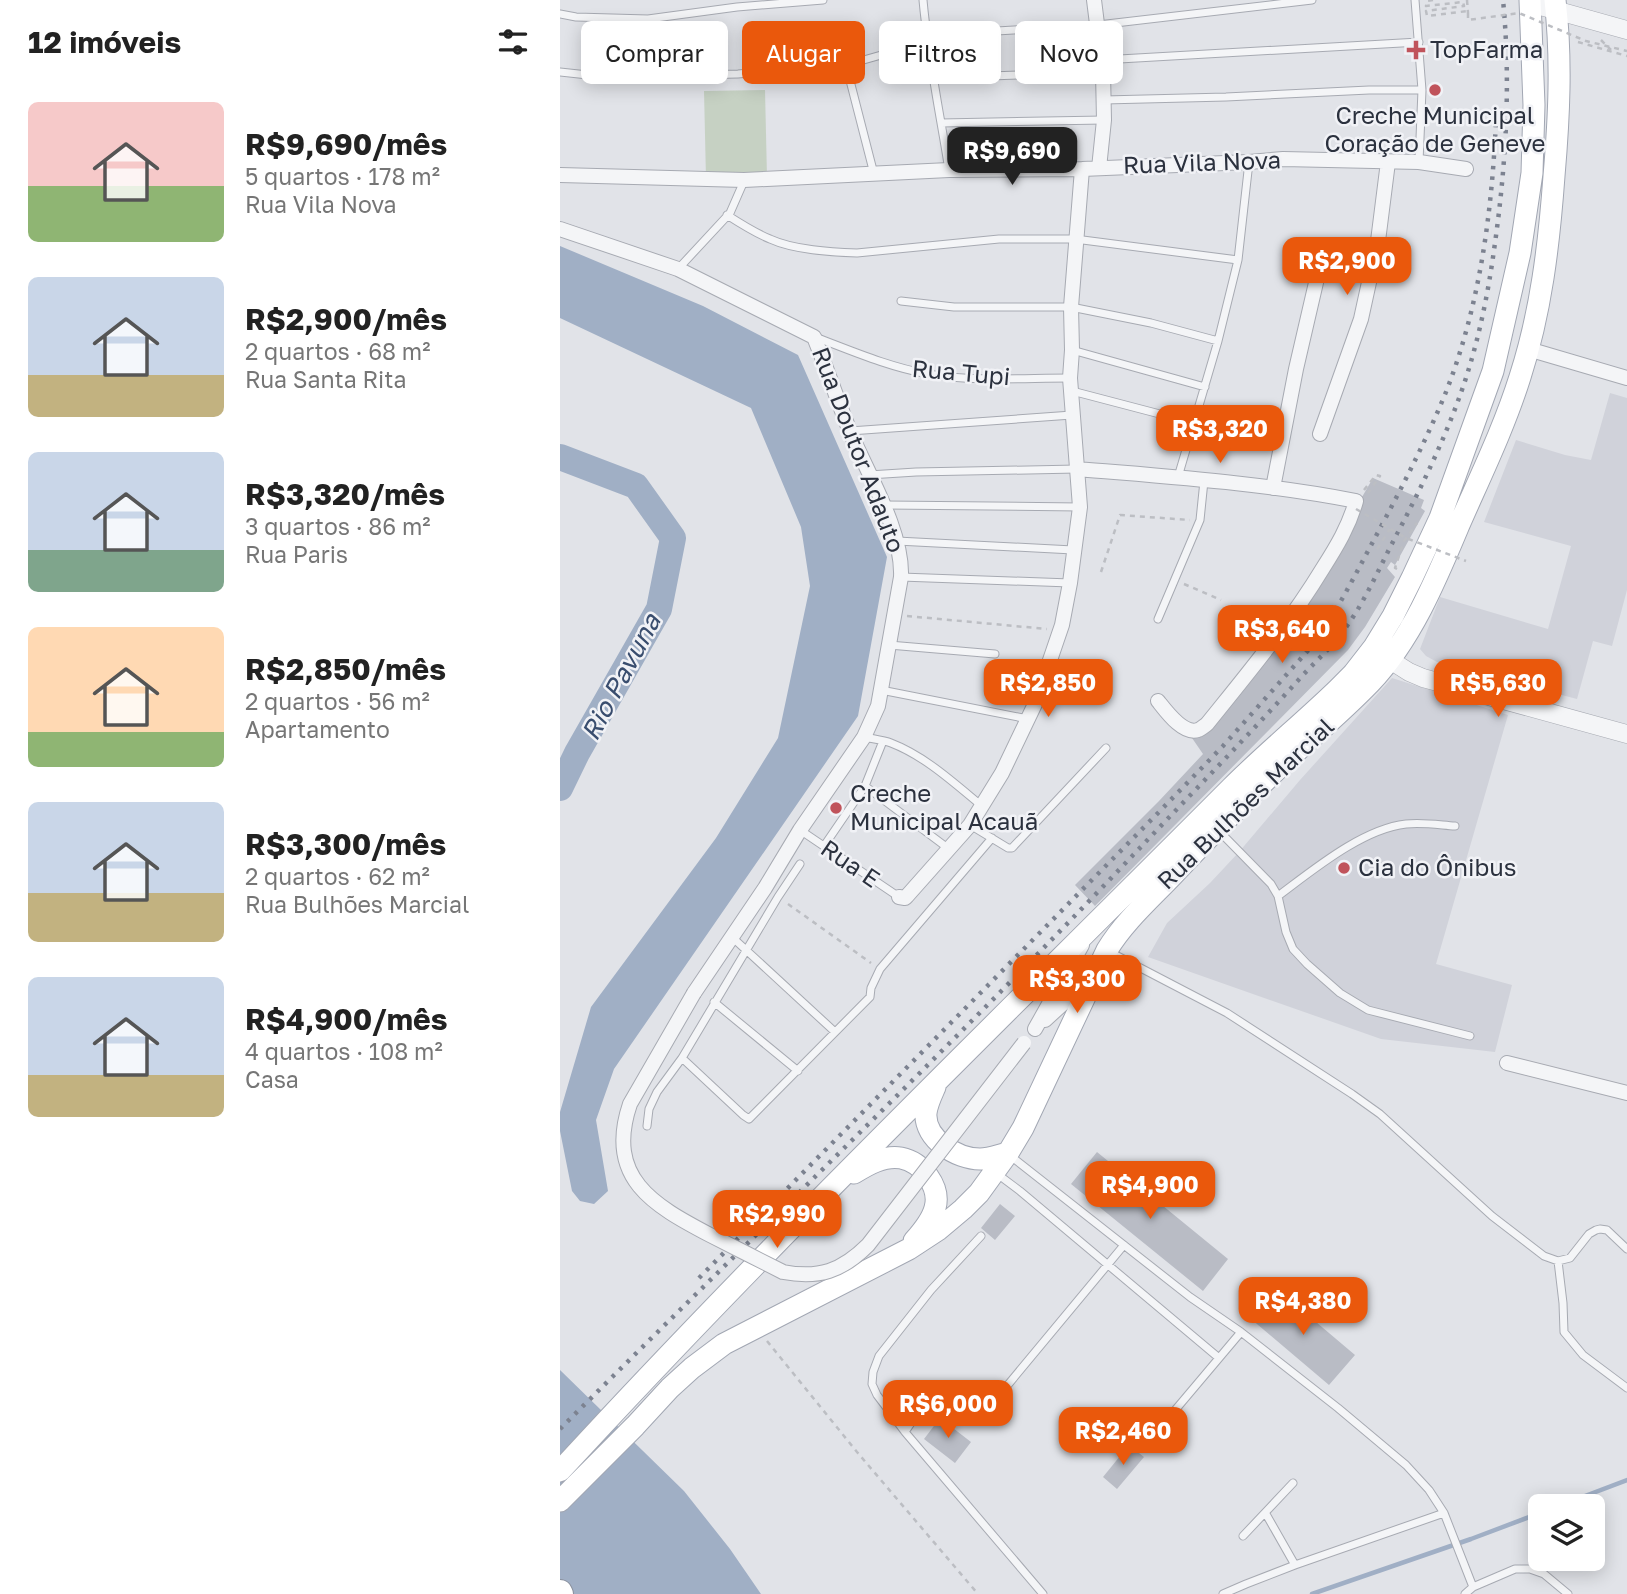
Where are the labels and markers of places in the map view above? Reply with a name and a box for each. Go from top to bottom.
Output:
place label: TopFarma [1430,34,1543,63]
marker: TopFarma [1408,42,1424,58]
marker: Creche Municipal Coração de Geneve [1427,82,1443,98]
place label: Creche Municipal Coração de Geneve [1324,100,1546,157]
pin: R$9,690 [947,128,1077,187]
pin: R$2,900 [1282,238,1412,297]
pin: R$3,320 [1155,406,1285,465]
pin: R$3,640 [1217,606,1347,665]
pin: R$2,850 [983,660,1113,719]
pin: R$5,630 [1433,660,1563,719]
place label: Creche Municipal Acauã [850,778,1038,835]
marker: Creche Municipal Acauã [828,800,844,816]
place label: Cia do Ônibus [1358,852,1516,881]
marker: Cia do Ônibus [1336,860,1352,876]
pin: R$3,300 [1012,956,1142,1015]
pin: R$4,900 [1085,1162,1215,1221]
pin: R$2,990 [712,1190,842,1250]
pin: R$4,380 [1238,1278,1368,1337]
pin: R$6,000 [883,1380,1013,1440]
pin: R$2,460 [1058,1408,1188,1467]

